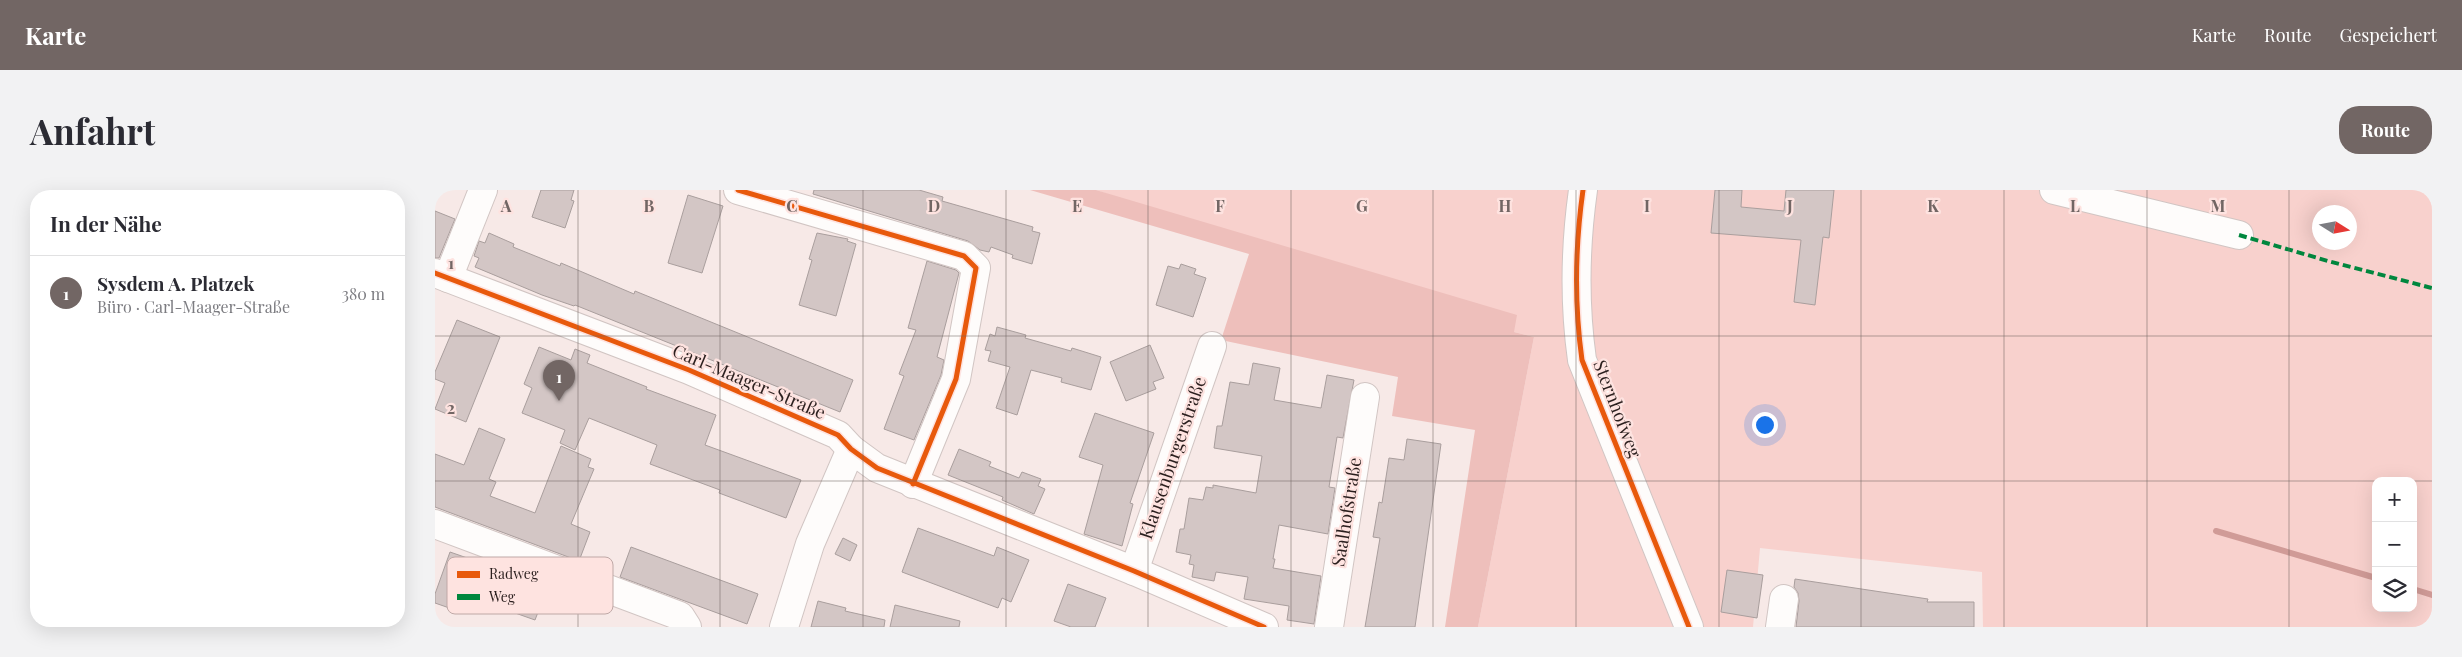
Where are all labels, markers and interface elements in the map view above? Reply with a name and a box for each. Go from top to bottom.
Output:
text: Karte [25,19,86,51]
text: Karte [2192,23,2236,47]
text: Route [2264,23,2312,47]
text: Gespeichert [2340,23,2437,47]
button: Route [2339,106,2432,154]
text: Anfahrt [30,107,155,154]
text: A [500,195,512,216]
text: B [644,195,655,216]
text: C [786,195,798,216]
text: D [928,195,940,216]
text: E [1072,195,1082,216]
text: F [1215,195,1225,216]
text: G [1356,195,1368,216]
text: H [1499,195,1512,216]
text: I [1644,195,1650,216]
text: J [1786,195,1793,216]
text: K [1927,195,1939,216]
text: L [2070,195,2080,216]
text: M [2211,195,2226,216]
north arrow [2312,205,2357,250]
text: In der Nähe [50,209,162,237]
text: 1 [448,252,454,273]
text: Sysdem A. Platzek [97,270,254,296]
text: 1 [63,283,69,304]
text: 380 m [342,283,385,304]
text: Büro · Carl-Maager-Straße [97,296,290,317]
street label: Carl-Maager-Straße [669,338,830,424]
street label: Sternhofweg [1588,356,1648,461]
pin: 1 [543,360,575,401]
street label: Klausenburgerstraße [1133,373,1211,542]
text: 2 [447,397,455,418]
your location [1752,412,1778,438]
street label: Saalhofstraße [1326,456,1366,568]
map controls [2372,477,2417,612]
button: + [2372,477,2417,522]
button: − [2372,522,2417,567]
legend [447,557,613,614]
text: Radweg [489,564,539,583]
button: layers [2372,567,2417,612]
text: Weg [488,587,516,606]

